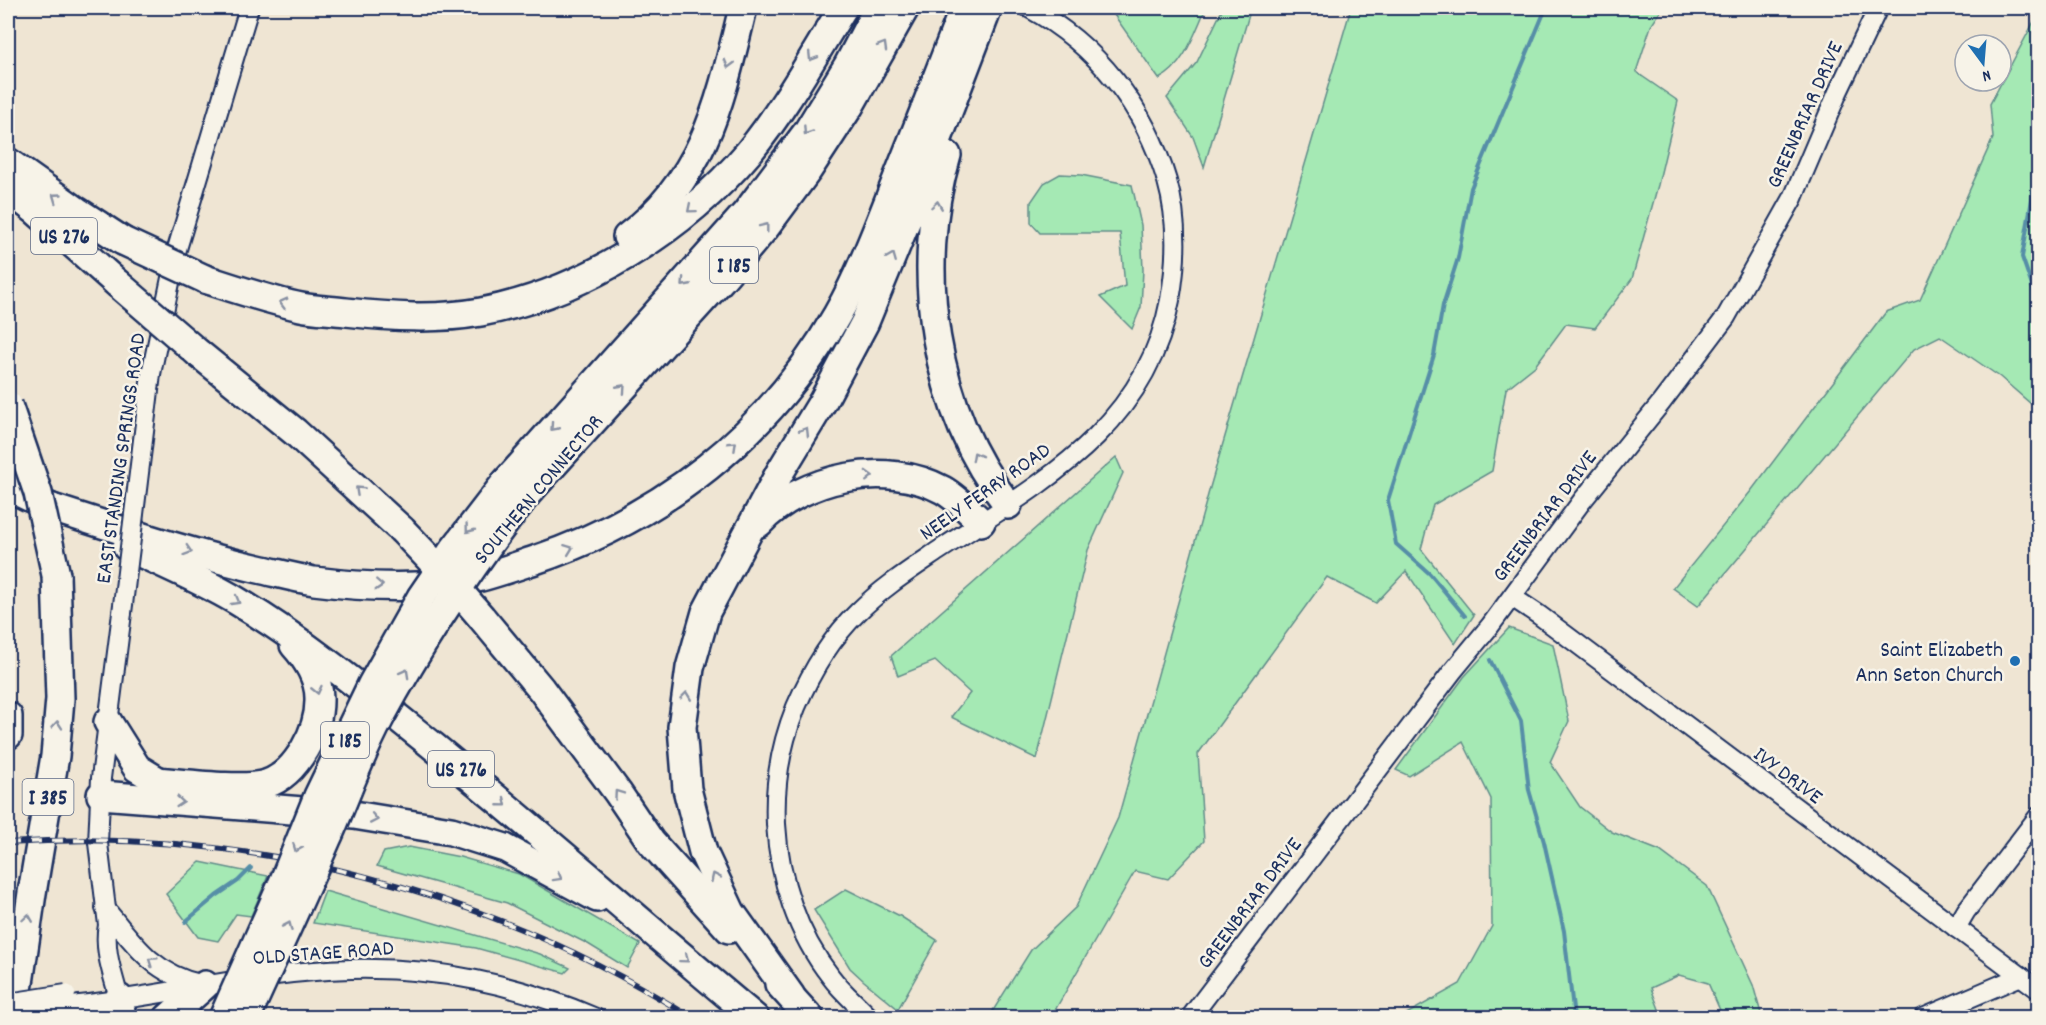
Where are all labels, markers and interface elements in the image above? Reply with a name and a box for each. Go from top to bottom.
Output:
north arrow [1953,33,2013,93]
street label: GREENBRIAR DRIVE [1760,37,1852,194]
one-way arrow [876,42,887,52]
one-way arrow [808,50,819,61]
one-way arrow [724,58,736,69]
text: N [1979,63,1993,87]
one-way arrow [803,124,814,135]
one-way arrow [52,193,63,204]
one-way arrow [930,200,942,209]
one-way arrow [687,201,698,212]
road number: US 276 [31,218,97,254]
one-way arrow [758,223,769,234]
road number: I 185 [710,247,758,283]
one-way arrow [885,253,897,264]
one-way arrow [681,276,692,287]
one-way arrow [278,297,288,310]
street label: EAST STANDING SPRINGS ROAD [90,331,155,586]
one-way arrow [615,384,626,395]
street label: SOUTHERN CONNECTOR [467,408,612,572]
one-way arrow [550,420,561,431]
one-way arrow [797,427,809,437]
street label: NEELY FERRY ROAD [914,436,1058,550]
one-way arrow [726,441,737,452]
street label: GREENBRIAR DRIVE [1486,445,1606,589]
one-way arrow [972,451,983,462]
one-way arrow [865,470,874,482]
one-way arrow [355,487,366,498]
one-way arrow [465,523,476,534]
one-way arrow [563,543,574,556]
one-way arrow [182,544,193,556]
one-way arrow [375,579,384,592]
one-way arrow [229,593,240,605]
place label: Saint Elizabeth Ann Seton Church [1856,636,2003,692]
marker: Saint Elizabeth Ann Seton Church [2008,654,2022,668]
one-way arrow [398,669,410,679]
one-way arrow [309,685,322,695]
one-way arrow [679,691,692,700]
one-way arrow [51,721,64,730]
road number: I 185 [321,722,369,758]
street label: IVY DRIVE [1746,740,1828,813]
road number: US 276 [428,751,494,787]
road number: I 385 [22,779,74,815]
one-way arrow [614,789,625,800]
one-way arrow [176,795,185,808]
one-way arrow [496,796,507,807]
one-way arrow [369,812,379,825]
street label: GREENBRIAR DRIVE [1191,832,1311,976]
one-way arrow [292,841,304,852]
one-way arrow [552,870,563,881]
one-way arrow [710,872,722,883]
one-way arrow [22,913,34,923]
one-way arrow [281,921,293,932]
street label: OLD STAGE ROAD [252,934,395,975]
one-way arrow [679,952,690,963]
one-way arrow [148,957,159,968]

